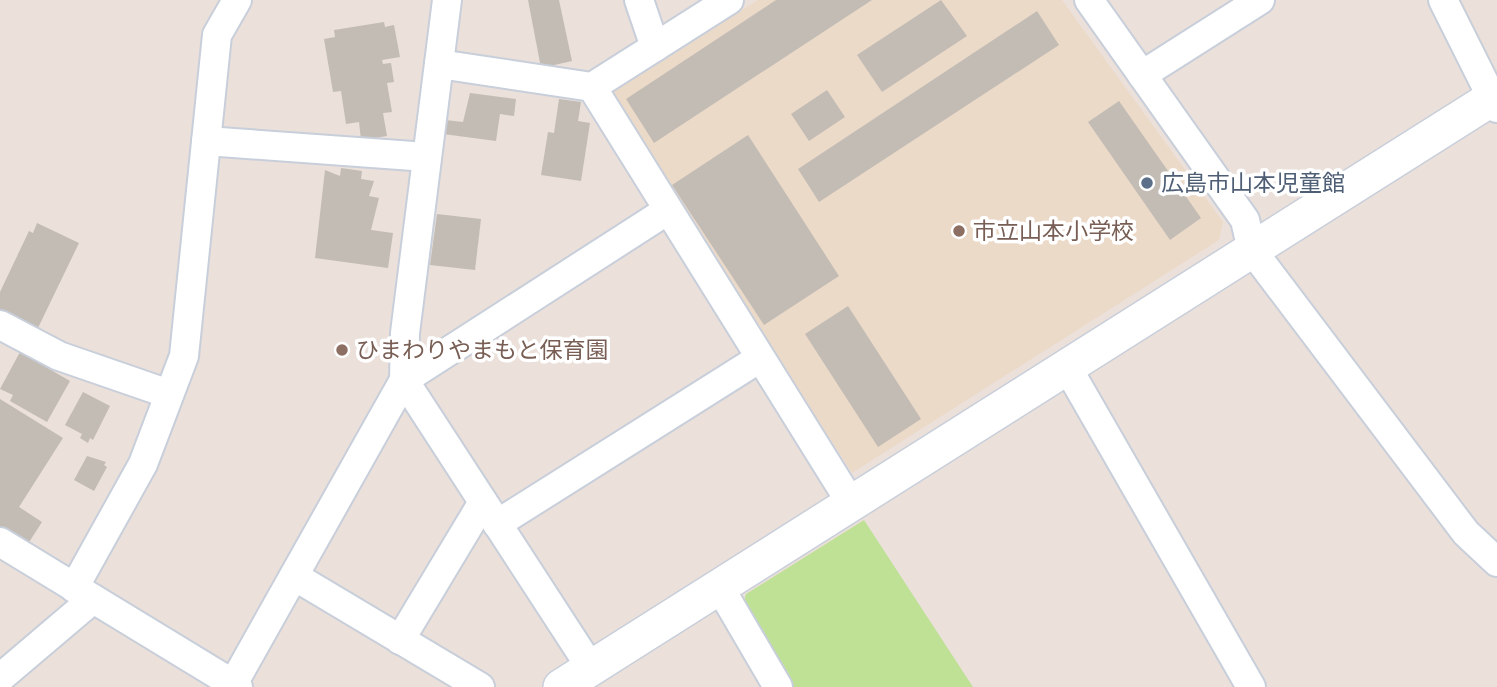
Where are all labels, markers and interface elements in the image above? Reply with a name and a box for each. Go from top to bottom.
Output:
place label: 広島市山本児童館 [1161,168,1345,198]
marker: 広島市山本児童館 [1139,175,1155,191]
place label: 市立山本小学校 [973,216,1134,246]
marker: 市立山本小学校 [951,223,967,239]
place label: ひまわりやまもと保育園 [356,335,609,365]
marker: ひまわりやまもと保育園 [334,342,350,358]

